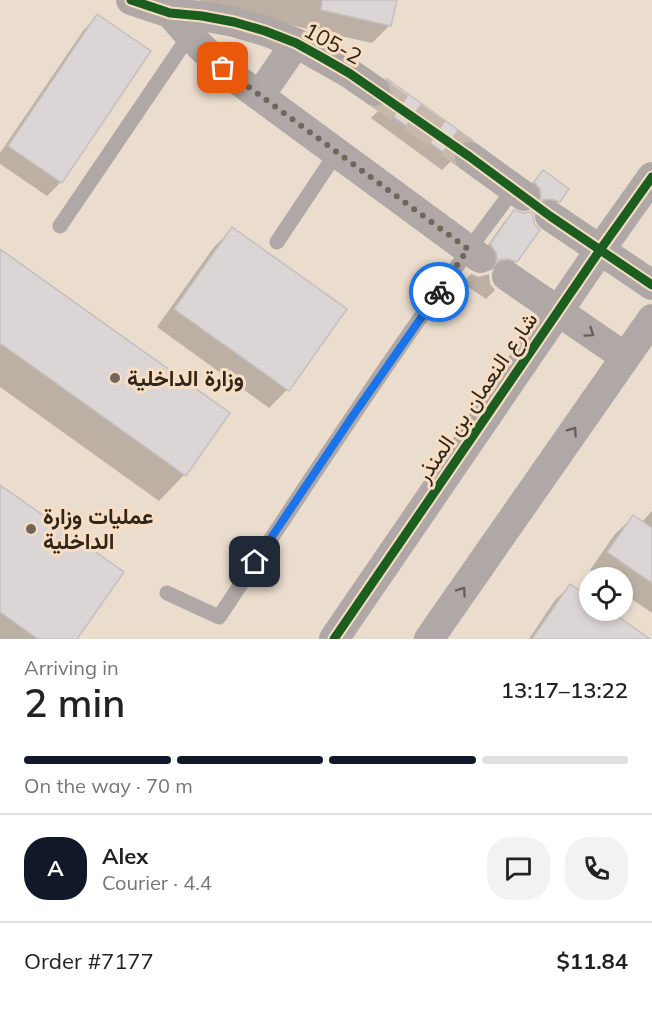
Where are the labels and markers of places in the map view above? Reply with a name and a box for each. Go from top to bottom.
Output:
pin [197,42,248,93]
place label: وزارة الداخلية [127,364,244,392]
marker: وزارة الداخلية [108,371,122,385]
place label: عمليات وزارة الداخلية [43,502,153,555]
marker: عمليات وزارة الداخلية [24,522,38,536]
pin [229,536,280,587]

